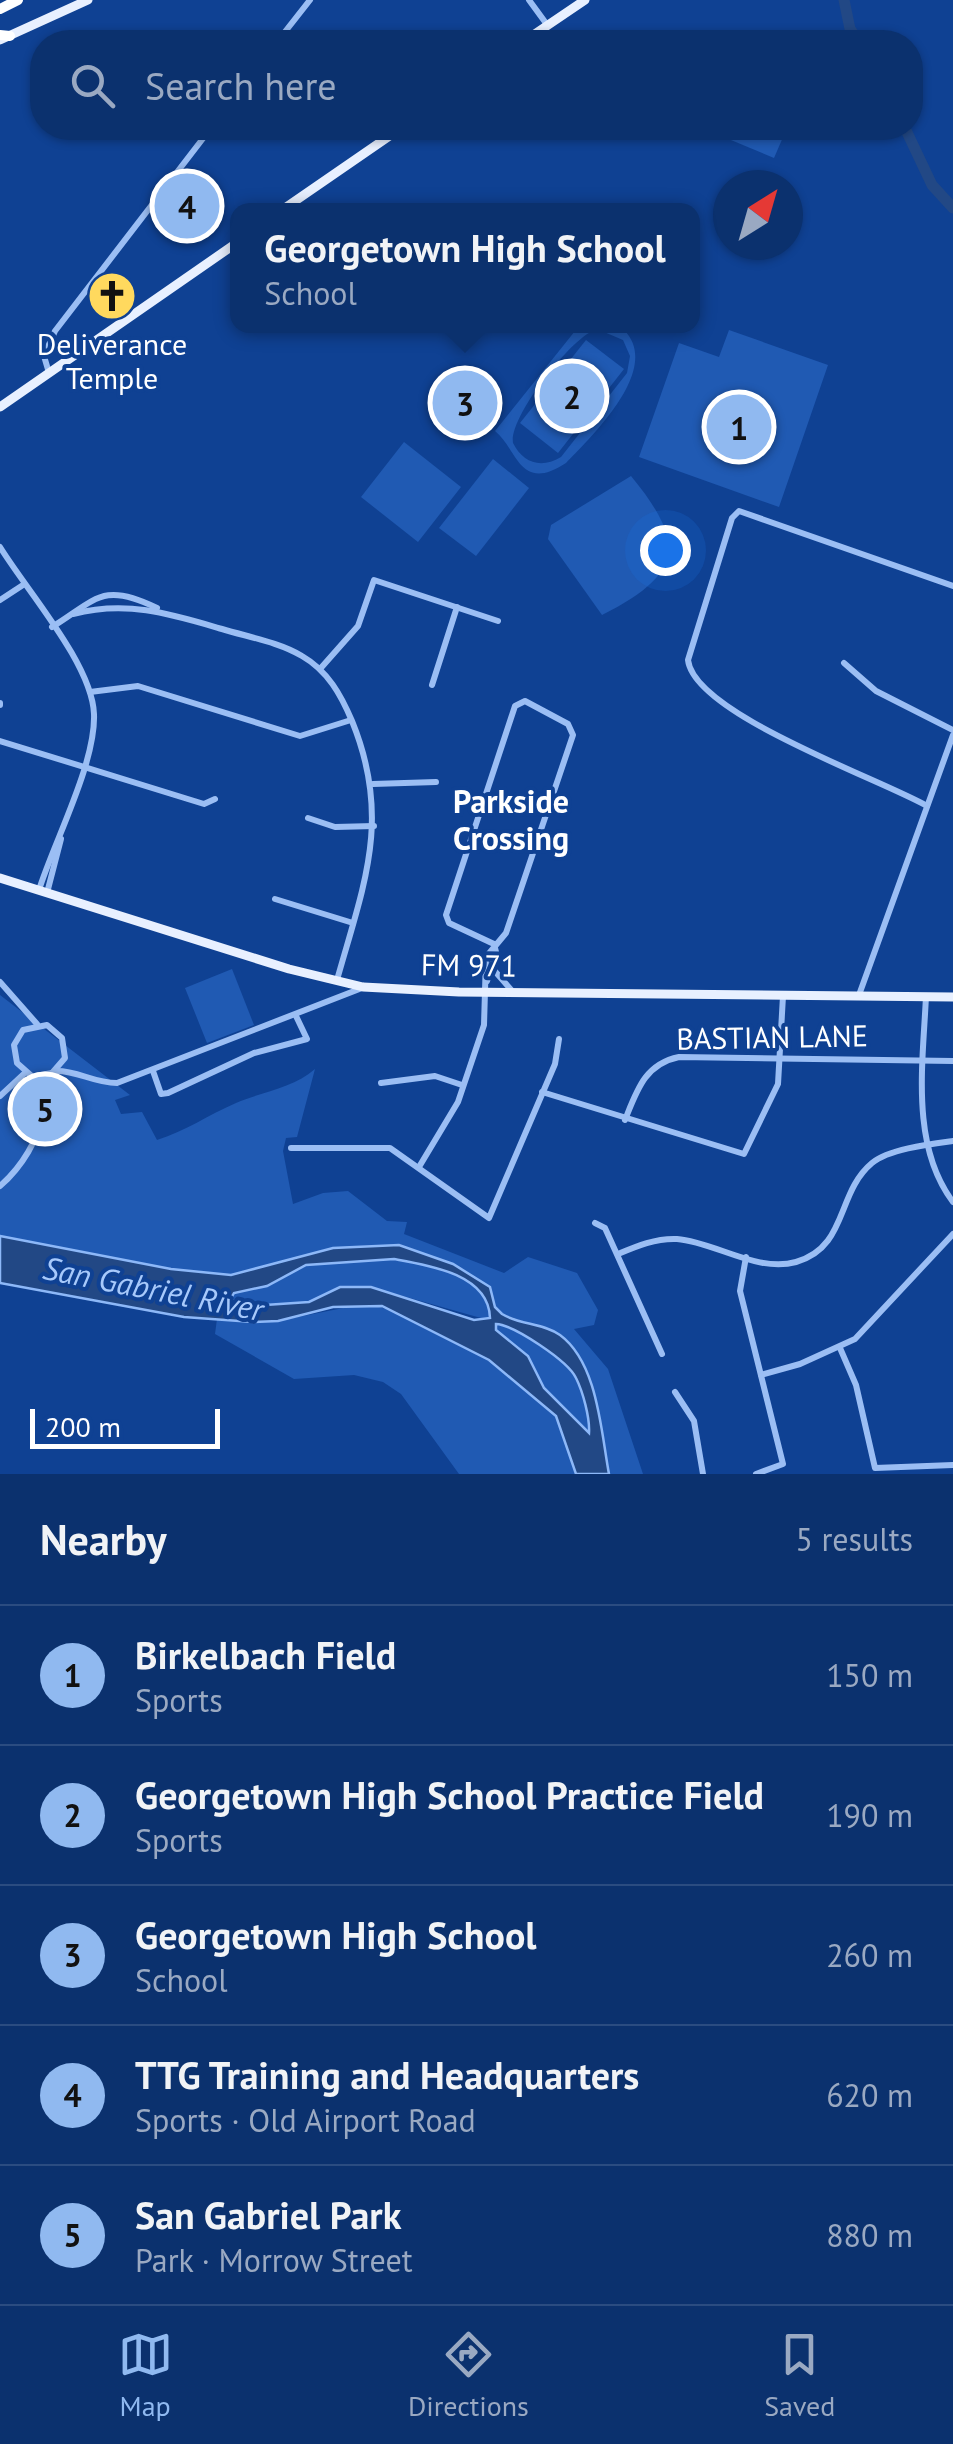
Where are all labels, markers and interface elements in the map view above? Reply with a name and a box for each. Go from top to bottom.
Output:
search box [30,30,923,140]
icon: search [65,58,120,113]
text: Search here [145,61,337,110]
pin: 4 [154,168,220,244]
north arrow [713,170,803,260]
popup [230,203,700,333]
text: Georgetown High School [264,223,666,272]
church icon: Deliverance Temple [86,270,138,322]
text: School [264,272,357,314]
place label: Deliverance Temple [37,324,187,397]
pin: 2 [540,358,604,434]
pin: 3 [432,366,498,440]
pin: 1 [706,390,772,464]
your location [640,525,691,576]
district label: Parkside Crossing [453,780,569,859]
street label: FM 971 [421,944,518,985]
street label: BASTIAN LANE [676,1015,868,1058]
pin: 5 [12,1072,78,1146]
water label: San Gabriel River [39,1246,269,1330]
scale bar [30,1404,220,1448]
text: 200 m [45,1408,121,1445]
text: Nearby [40,1512,167,1567]
text: 5 results [795,1518,913,1560]
text: Birkelbach Field [135,1630,396,1679]
text: 1 [63,1654,82,1696]
text: 150 m [826,1654,913,1696]
text: Sports [135,1679,223,1721]
text: Georgetown High School Practice Field [135,1770,764,1819]
text: 2 [63,1794,82,1836]
text: 190 m [826,1794,913,1836]
text: Sports [135,1819,223,1861]
text: Georgetown High School [135,1910,536,1959]
text: 3 [63,1934,82,1976]
text: 260 m [826,1934,913,1976]
text: School [135,1959,228,2001]
text: TTG Training and Headquarters [135,2050,639,2099]
text: 4 [63,2074,82,2116]
text: 620 m [826,2074,913,2116]
text: Sports · Old Airport Road [135,2099,476,2141]
text: San Gabriel Park [135,2190,401,2239]
text: 5 [63,2214,82,2256]
text: 880 m [826,2214,913,2256]
text: Park · Morrow Street [135,2239,413,2281]
tab: Map [118,2327,173,2424]
tab: Directions [408,2327,529,2424]
tab: Saved [764,2327,835,2424]

